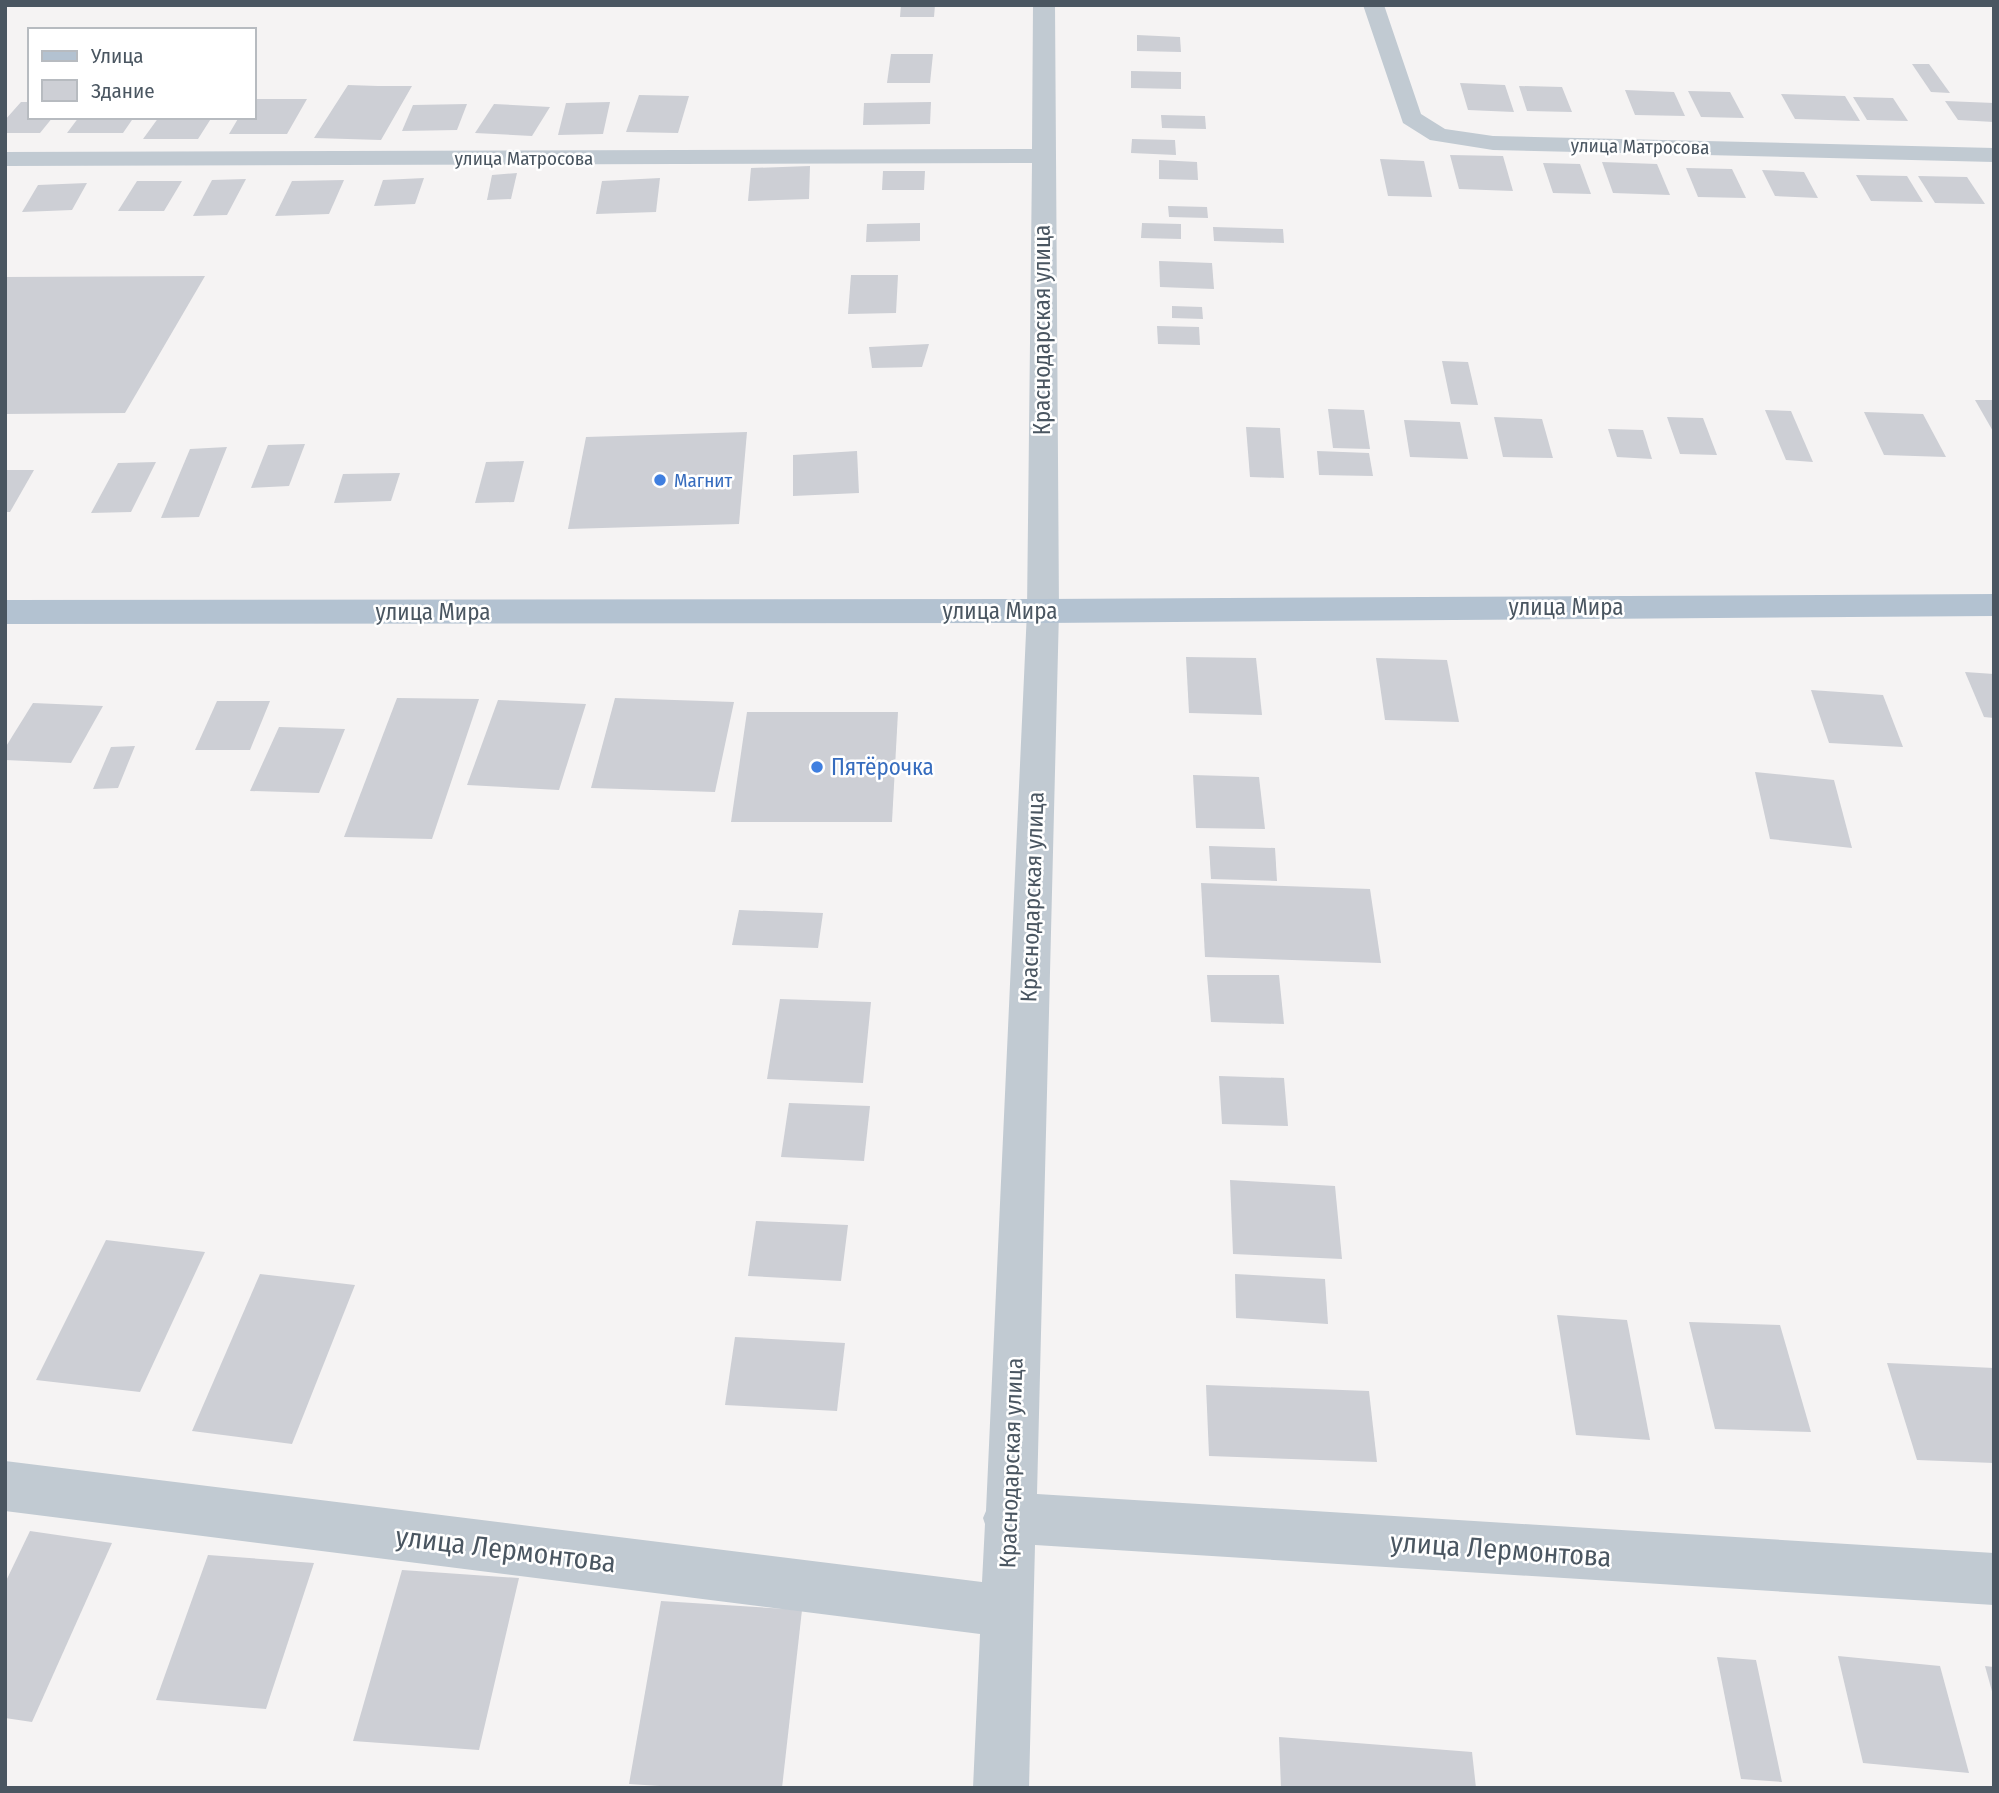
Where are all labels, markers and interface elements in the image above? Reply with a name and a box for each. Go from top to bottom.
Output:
legend [28,28,256,119]
text: Улица [90,43,144,69]
text: Здание [91,78,155,104]
street label: улица Матросова [1570,134,1710,159]
street label: улица Матросова [455,147,593,170]
street label: Краснодарская улица [1028,225,1056,435]
place label: Магнит [674,469,733,492]
marker: Магнит [652,472,668,488]
street label: улица Мира [1508,593,1624,621]
street label: улица Мира [942,597,1058,625]
street label: улица Мира [375,598,491,626]
place label: Пятёрочка [831,753,934,781]
marker: Пятёрочка [809,759,825,775]
street label: Краснодарская улица [1014,791,1050,1003]
street label: Краснодарская улица [993,1357,1029,1569]
street label: улица Лермонтова [394,1520,618,1579]
street label: улица Лермонтова [1389,1525,1613,1574]

